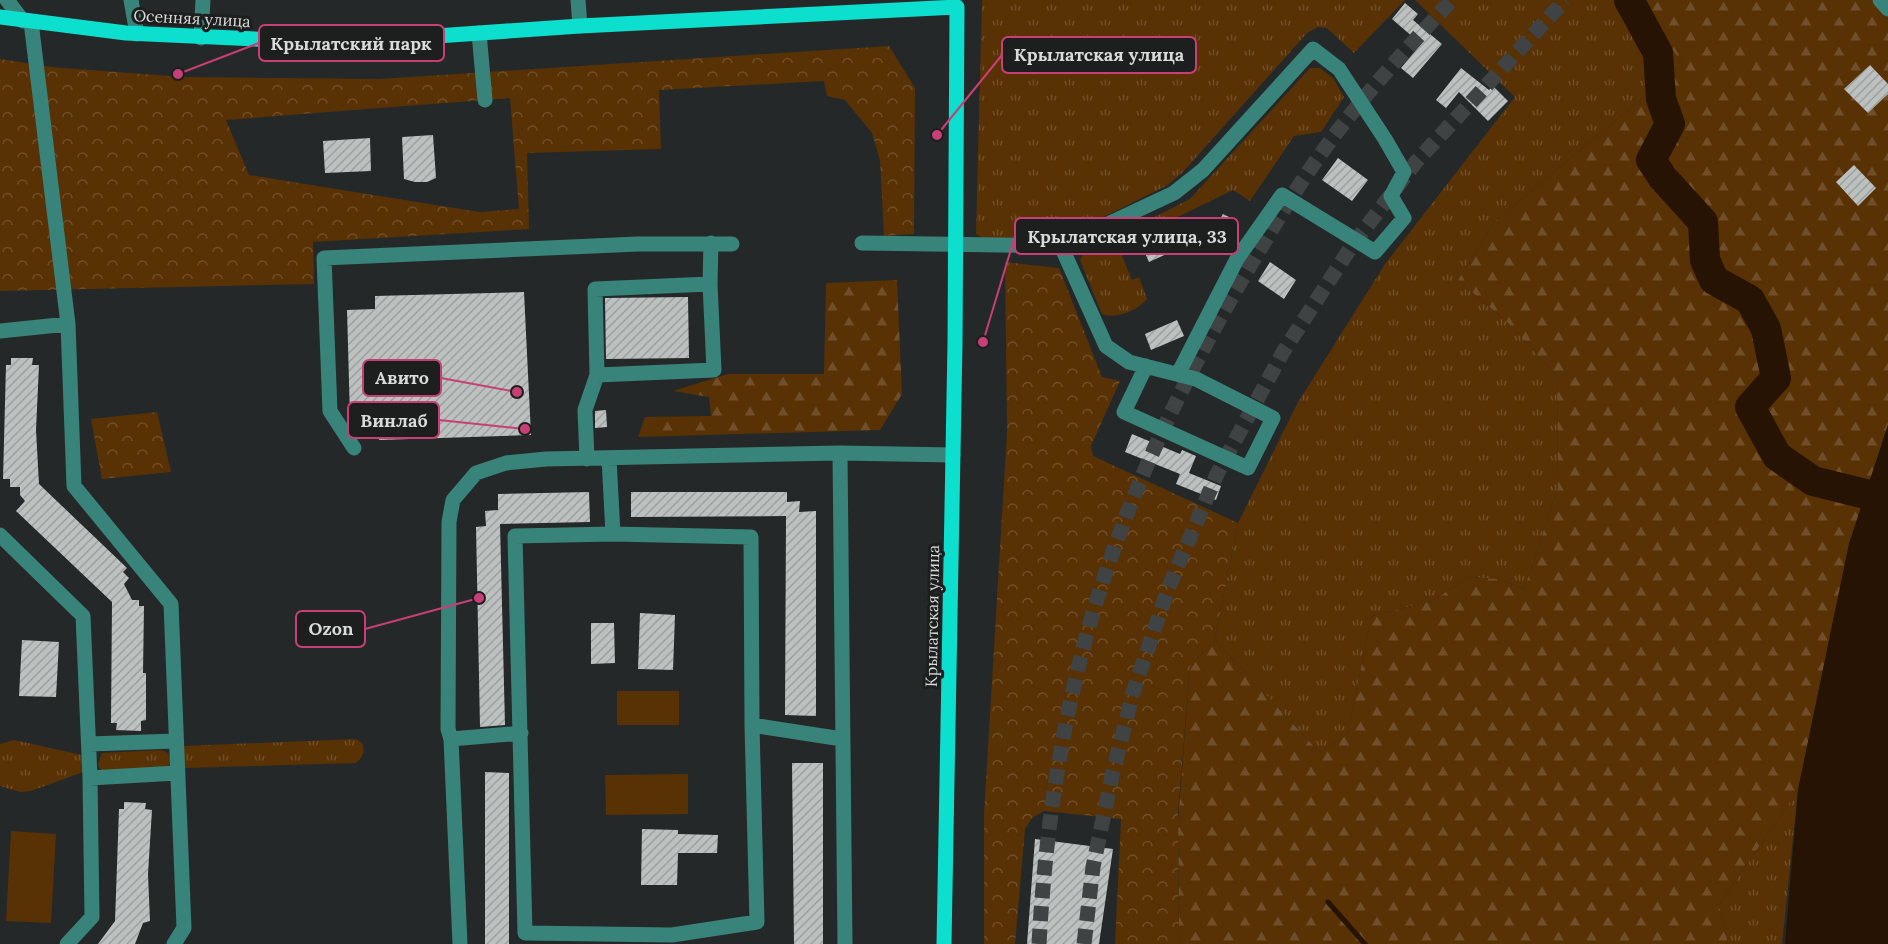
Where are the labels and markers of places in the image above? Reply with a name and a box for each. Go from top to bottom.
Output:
callout: Крылатский парк [259,25,444,61]
callout: Крылатская улица [1002,37,1196,73]
callout: Крылатская улица, 33 [1015,218,1238,254]
callout: Авито [363,360,441,396]
callout: Винлаб [348,402,439,438]
callout: Ozon [296,611,365,647]

